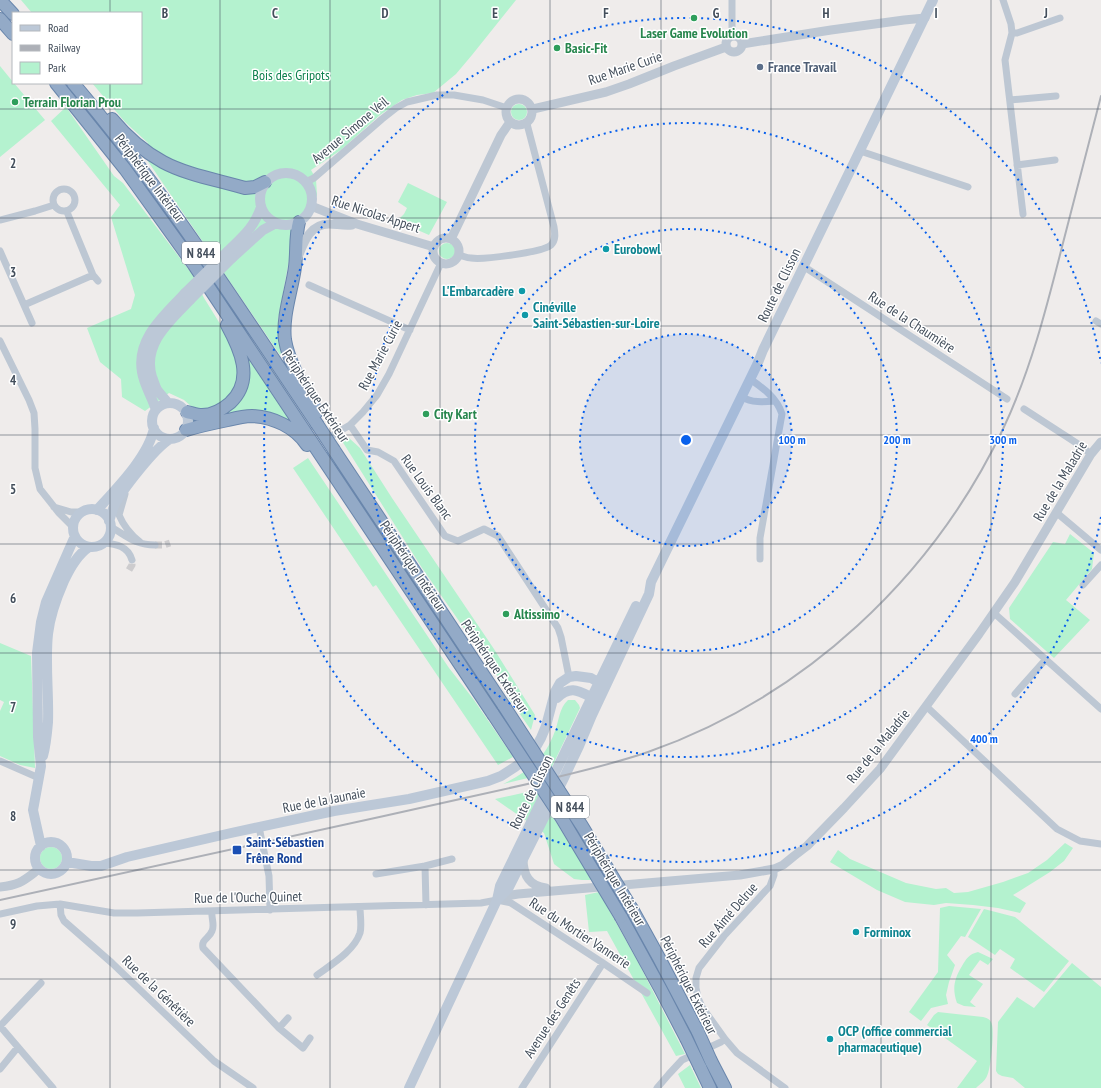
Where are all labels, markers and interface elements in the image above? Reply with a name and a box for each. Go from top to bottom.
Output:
text: B [162,5,168,22]
text: C [272,5,278,22]
text: D [382,5,389,22]
text: E [492,5,498,22]
text: F [603,5,609,22]
text: G [713,5,720,22]
text: H [823,5,830,22]
text: I [934,5,938,22]
text: J [1043,5,1048,22]
legend [12,12,142,84]
marker: Laser Game Evolution [689,13,699,23]
text: Road [48,20,68,35]
place label: Laser Game Evolution [640,24,748,42]
place label: Basic-Fit [565,39,607,57]
text: Railway [48,40,81,55]
marker: Basic-Fit [552,43,562,53]
street label: Rue Marie Curie [586,47,664,89]
place label: France Travail [768,58,837,76]
text: Park [48,60,66,75]
marker: France Travail [755,62,765,72]
park label: Bois des Gripots [252,66,330,84]
street label: Avenue Simone Veil [308,92,393,167]
place label: Terrain Florian Prou [23,93,121,111]
marker: Terrain Florian Prou [10,97,20,107]
street label: Périphérique Intérieur [111,130,189,226]
text: 2 [10,155,16,172]
street label: Rue Nicolas Appert [330,191,423,237]
place label: Eurobowl [614,240,661,258]
road number: N 844 [182,242,220,264]
marker: Eurobowl [601,244,611,254]
street label: Route de Clisson [753,245,805,325]
text: 3 [10,264,16,281]
place label: L'Embarcadère [442,282,514,300]
marker: L'Embarcadère [517,286,527,296]
street label: Rue de la Chaumière [865,287,959,357]
place label: Cinéville Saint-Sébastien-sur-Loire [533,298,660,332]
marker: Cinéville Saint-Sébastien-sur-Loire [520,310,530,320]
street label: Rue Marie Curie [354,317,406,393]
street label: Périphérique Extérieur [278,346,354,446]
text: 4 [10,372,17,389]
place label: City Kart [434,405,477,423]
marker: City Kart [421,409,431,419]
text: 100 m [778,432,806,447]
text: 200 m [883,432,911,447]
text: 300 m [989,432,1017,447]
centre of rings [679,433,693,447]
street label: Rue de la Maladrie [1029,437,1091,524]
street label: Rue Louis Blanc [397,451,457,523]
text: 5 [10,481,16,498]
street label: Périphérique Intérieur [376,517,450,615]
text: 6 [10,590,16,607]
place label: Altissimo [513,605,560,623]
marker: Altissimo [501,609,511,619]
street label: Périphérique Extérieur [457,616,533,716]
text: 7 [10,699,16,716]
street label: Rue de la Maladrie [843,705,914,787]
text: 400 m [970,731,998,746]
street label: Route de Clisson [505,752,557,832]
street label: Rue de la Jaunaie [281,783,367,817]
road number: N 844 [551,796,589,818]
text: 8 [10,808,16,825]
street label: Périphérique Intérieur [580,829,650,929]
place label: Saint-Sébastien Frêne Rond [246,833,324,867]
marker: Saint-Sébastien Frêne Rond [231,844,243,856]
street label: Rue Aimé Delrue [695,878,761,951]
street label: Rue de l'Ouche Quinet [194,887,302,907]
street label: Rue du Mortier Vannerie [526,894,634,973]
text: 9 [10,916,16,933]
place label: Forminox [864,923,912,941]
marker: Forminox [851,927,861,937]
street label: Périphérique Extérieur [656,933,722,1037]
street label: Rue de la Génêtière [119,952,200,1031]
street label: Avenue des Genêts [520,975,584,1061]
place label: OCP (office commercial pharmaceutique) [838,1022,952,1056]
marker: OCP (office commercial pharmaceutique) [825,1034,835,1044]

